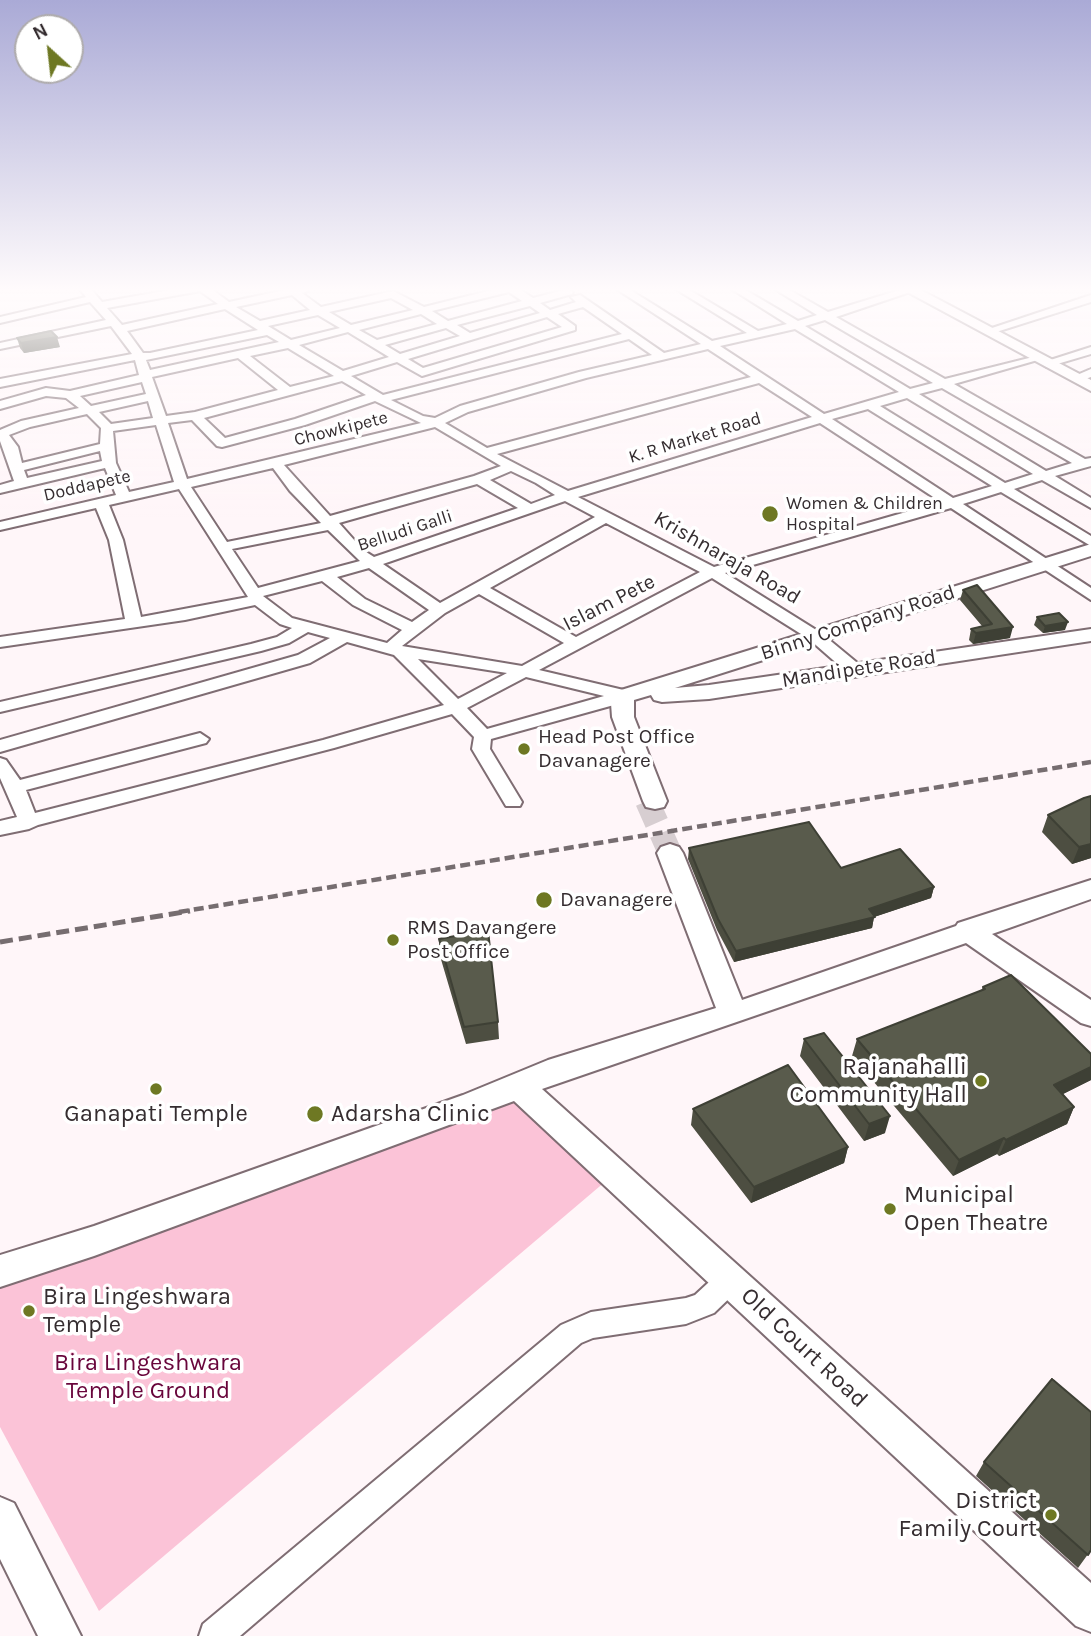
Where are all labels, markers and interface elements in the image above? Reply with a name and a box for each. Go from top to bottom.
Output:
north arrow [14,14,84,84]
text: N [29,19,51,45]
street label: Chowkipete [292,407,390,451]
street label: K. R Market Road [626,408,764,468]
street label: Doddapete [41,465,133,507]
place label: Women & Children Hospital [786,493,943,536]
marker: Women & Children Hospital [760,504,780,524]
street label: Belludi Galli [355,505,455,557]
street label: Krishnaraja Road [649,506,805,610]
street label: Islam Pete [559,569,659,637]
street label: Binny Company Road [758,580,958,666]
street label: Mandipete Road [780,644,938,694]
place label: Head Post Office Davanagere [538,724,695,774]
marker: Head Post Office Davanagere [516,741,532,757]
place label: Davanagere [560,887,673,913]
marker: Davanagere [534,890,554,910]
place label: RMS Davangere Post Office [407,915,557,965]
marker: RMS Davangere Post Office [385,932,401,948]
place label: Rajanahalli Community Hall [790,1053,967,1109]
marker: Rajanahalli Community Hall [973,1073,989,1089]
marker: Ganapati Temple [148,1081,164,1097]
place label: Ganapati Temple [64,1100,248,1128]
place label: Adarsha Clinic [331,1100,490,1128]
marker: Adarsha Clinic [305,1104,325,1124]
place label: Municipal Open Theatre [904,1181,1048,1237]
marker: Municipal Open Theatre [882,1201,898,1217]
street label: Old Court Road [735,1282,873,1414]
place label: Bira Lingeshwara Temple [43,1283,231,1339]
marker: Bira Lingeshwara Temple [21,1303,37,1319]
park label: Bira Lingeshwara Temple Ground [54,1349,242,1405]
place label: District Family Court [899,1487,1037,1543]
marker: District Family Court [1043,1507,1059,1523]

